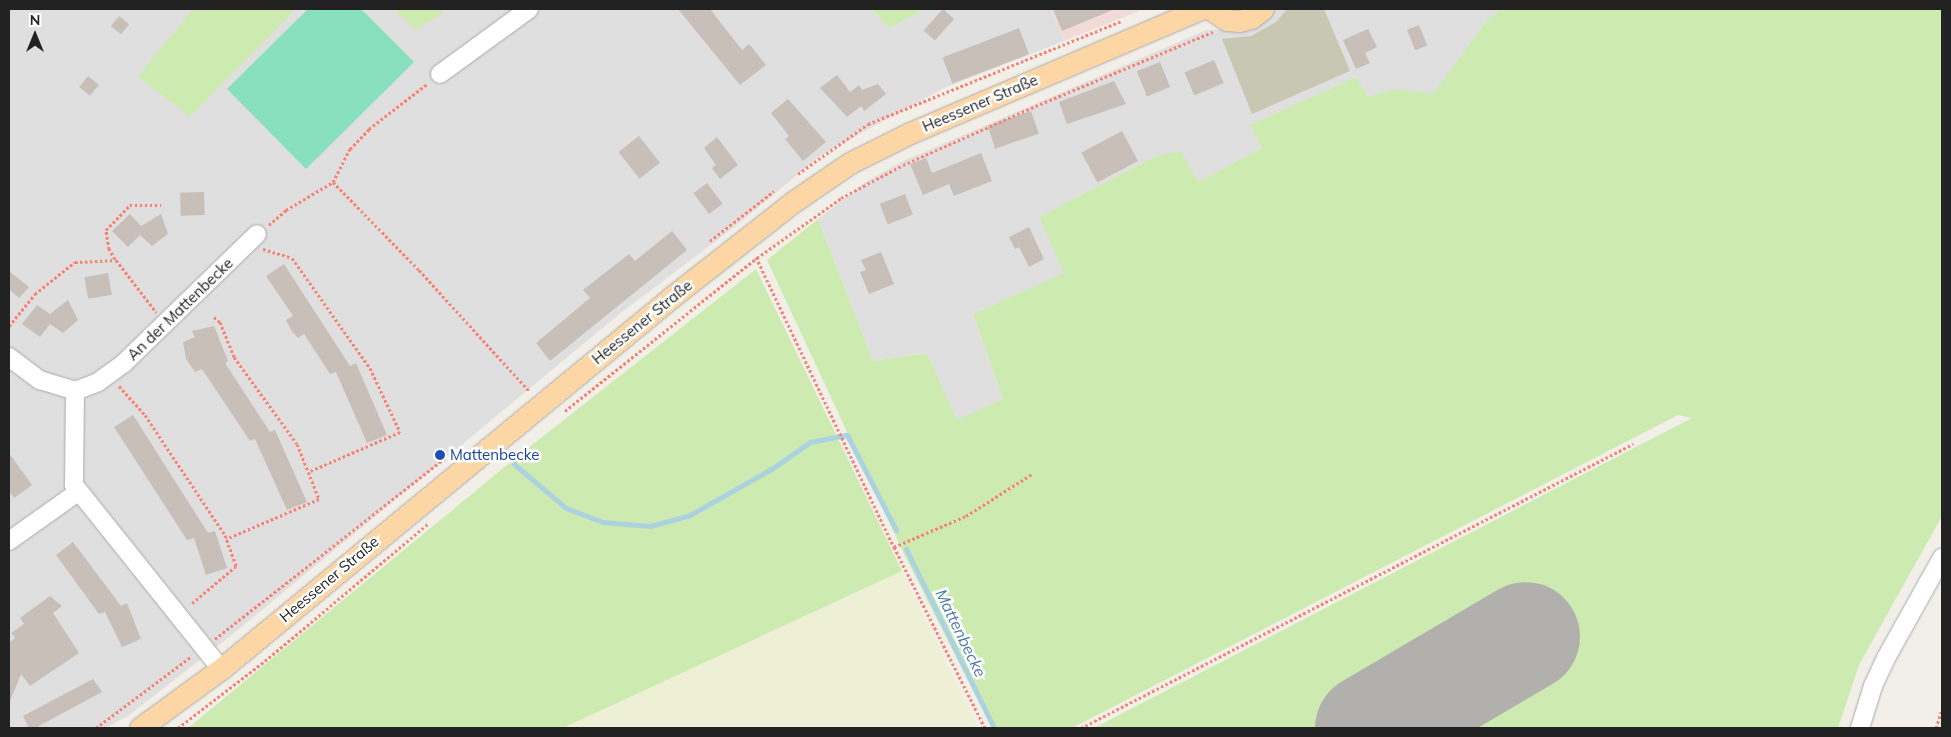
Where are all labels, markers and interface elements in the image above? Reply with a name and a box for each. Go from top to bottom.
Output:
north arrow [10,10,60,60]
text: N [30,11,40,29]
street label: Heessener Straße [920,71,1040,135]
street label: An der Mattenbecke [124,254,236,364]
street label: Heessener Straße [588,276,696,368]
place label: Mattenbecke [450,446,539,464]
marker: Mattenbecke [434,449,446,461]
street label: Heessener Straße [276,532,382,626]
water label: Mattenbecke [931,586,991,680]

